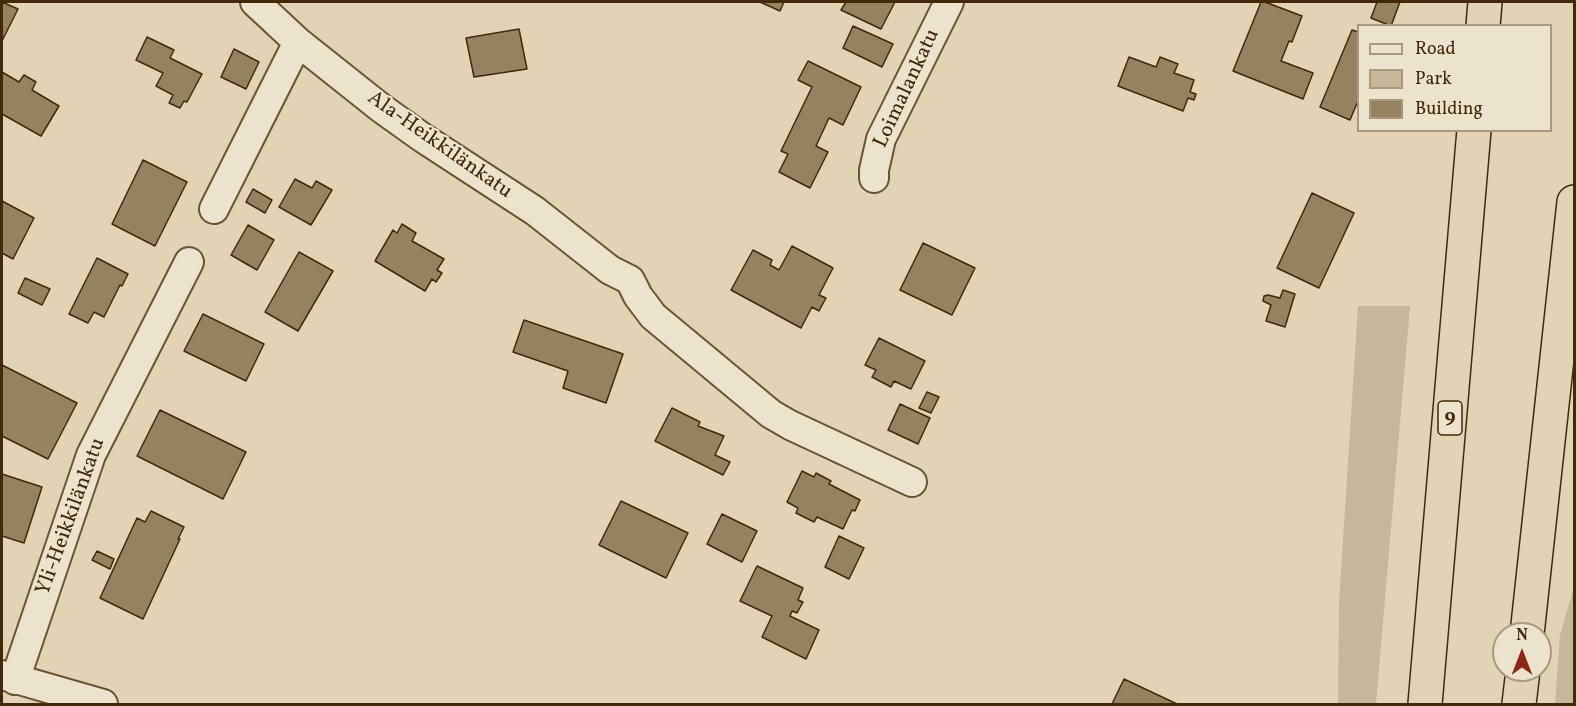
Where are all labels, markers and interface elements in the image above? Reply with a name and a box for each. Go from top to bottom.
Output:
legend [1357,24,1552,132]
street label: Loimalankatu [869,26,947,152]
text: Road [1415,37,1456,62]
text: Park [1415,67,1452,92]
street label: Ala-Heikkilänkatu [362,87,516,205]
text: Building [1415,97,1483,122]
road number: 9 [1438,401,1462,435]
street label: Yli-Heikkilänkatu [32,435,112,599]
north arrow [1492,622,1552,682]
text: N [1516,625,1528,647]

